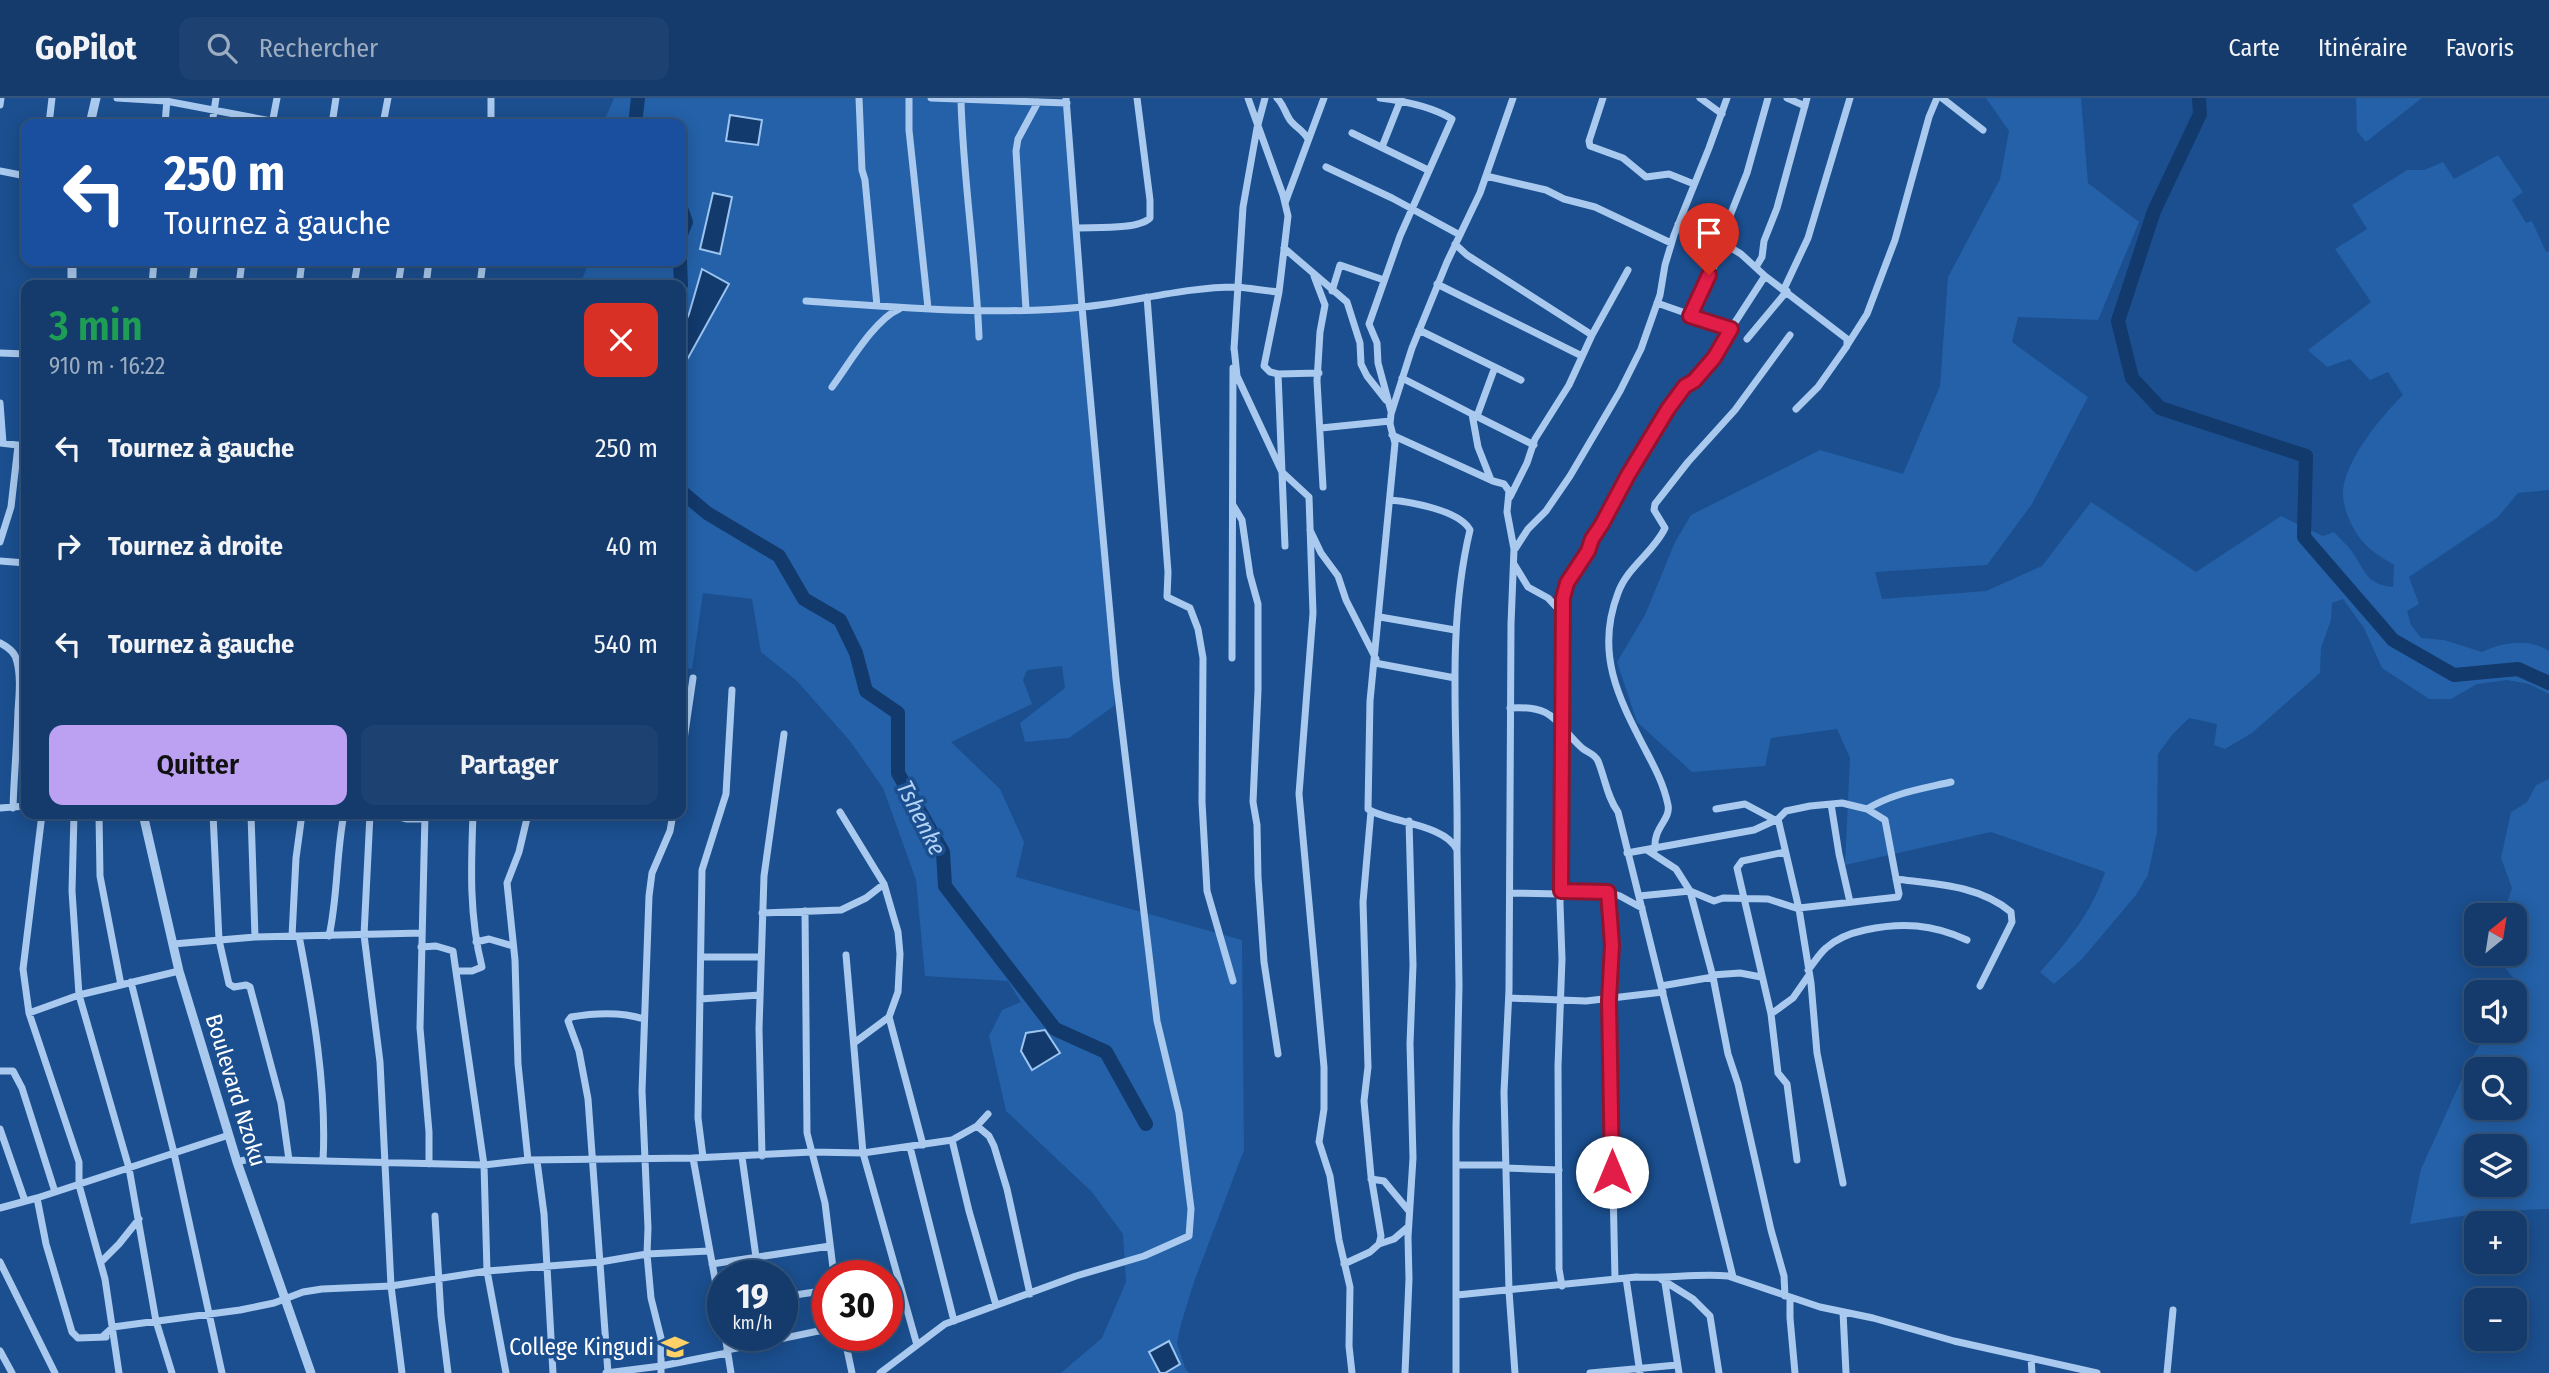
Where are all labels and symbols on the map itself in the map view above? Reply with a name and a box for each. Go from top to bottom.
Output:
pin [1679,203,1739,275]
water label: Tshenke [890,776,952,860]
north arrow [2464,903,2527,966]
street label: Boulevard Nzoku [200,1010,272,1170]
position arrow [1575,1135,1649,1209]
speed limit sign: 30 [812,1260,903,1351]
school or university icon: College Kingudi [660,1332,690,1362]
place label: College Kingudi [509,1333,654,1361]

